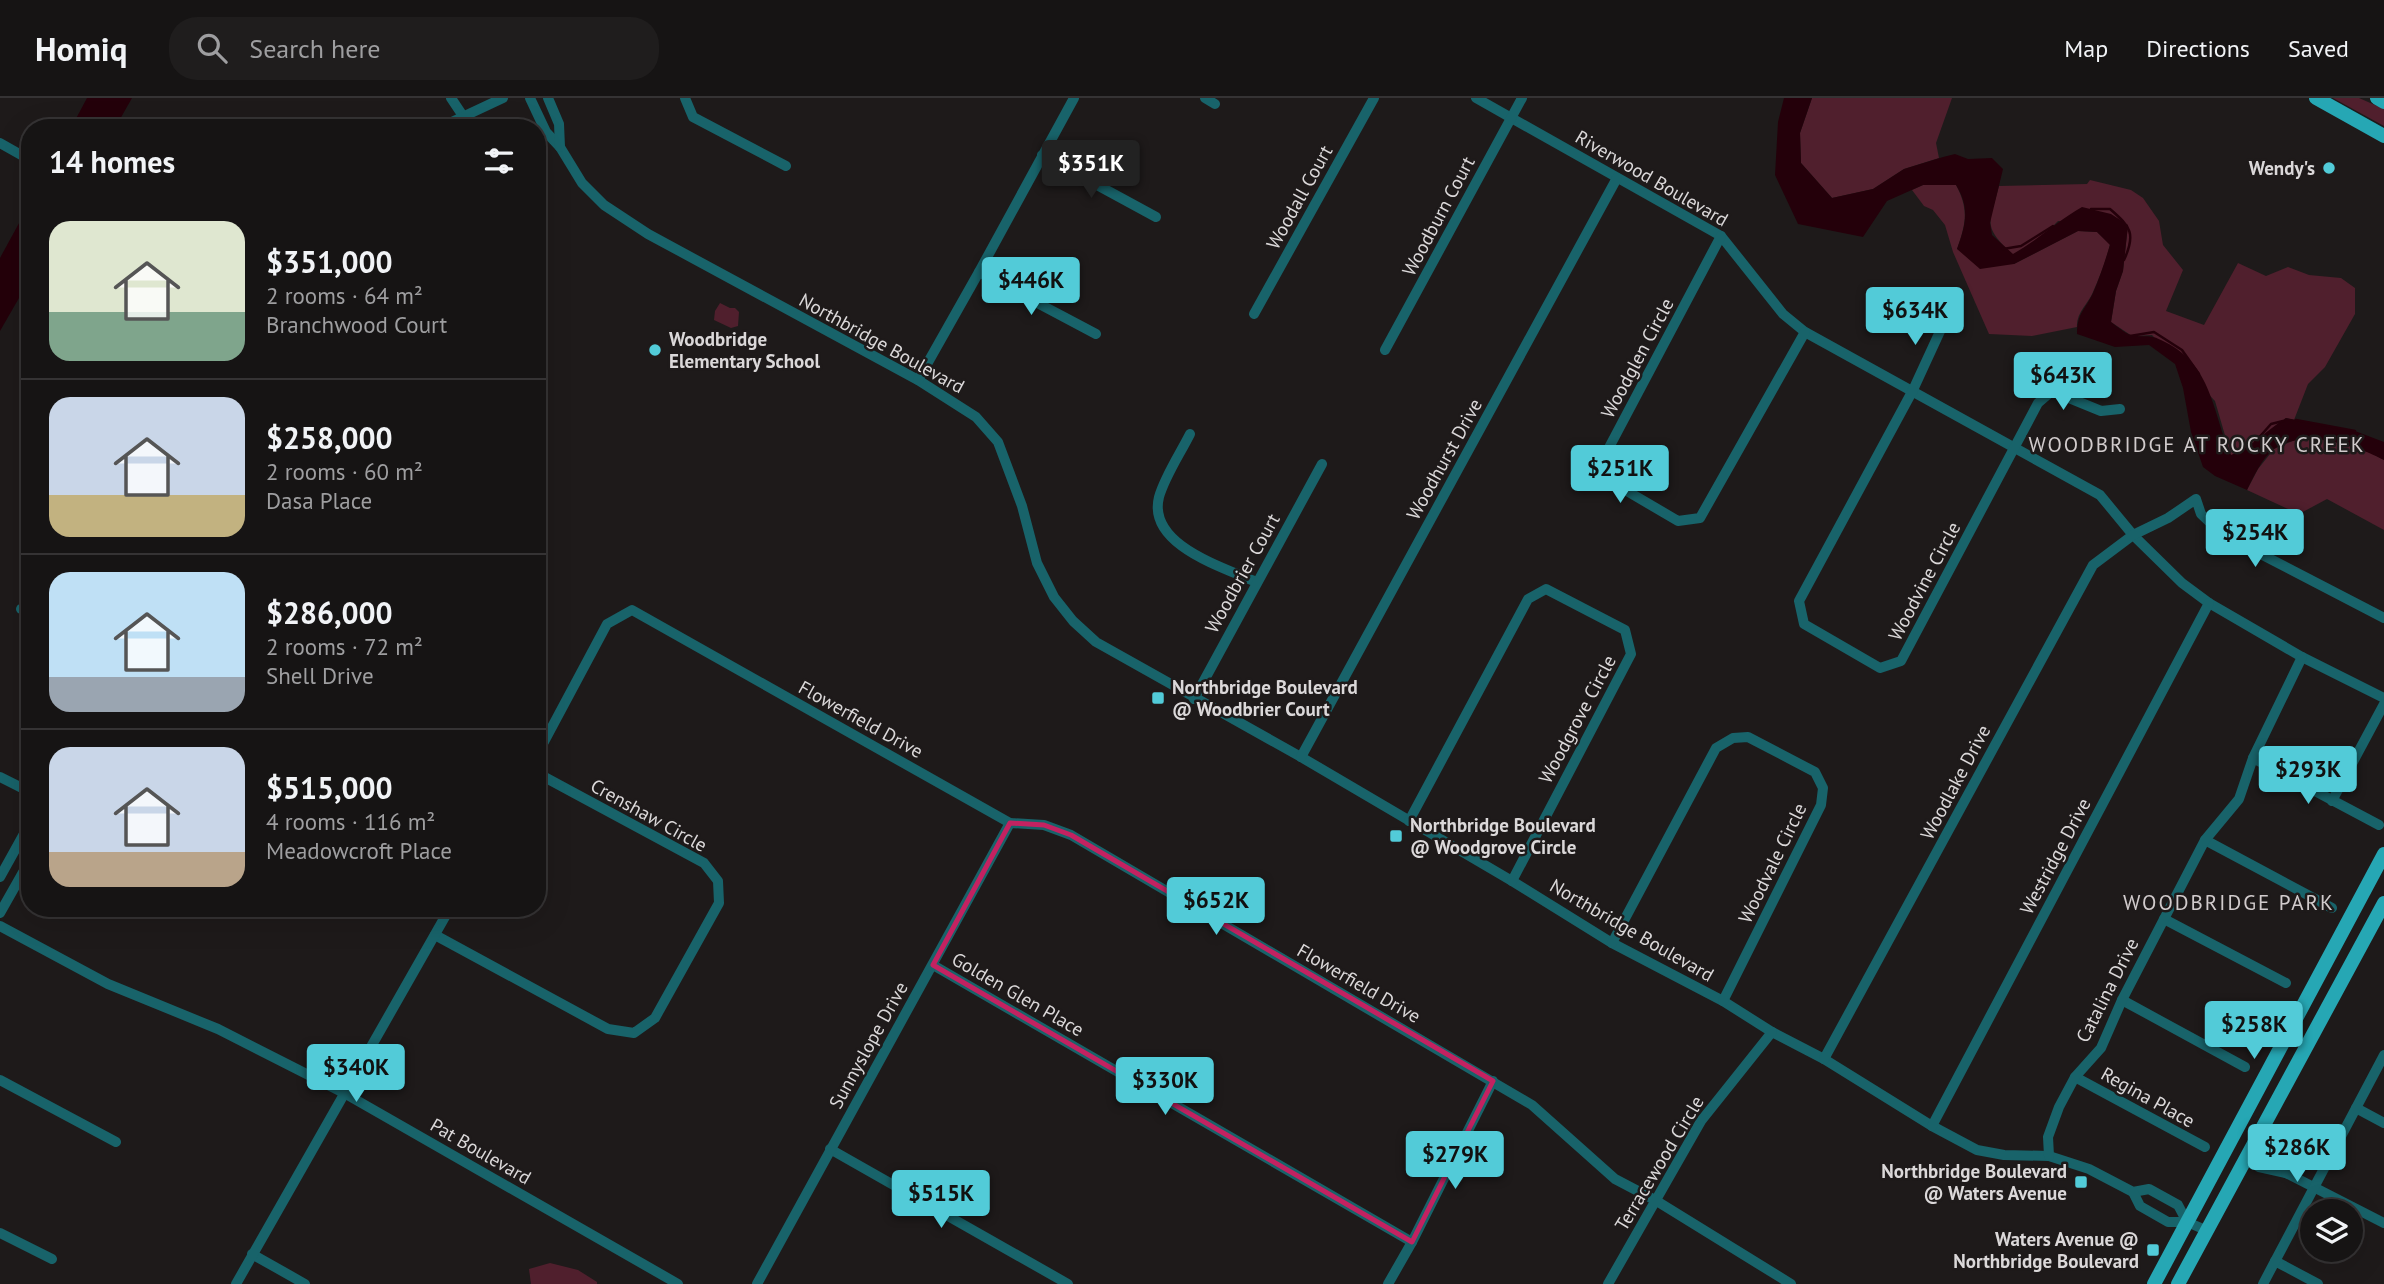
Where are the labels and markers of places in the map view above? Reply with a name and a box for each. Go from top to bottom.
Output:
pin: $351K [1042,140,1140,200]
place label: Wendy's [2249,156,2315,180]
marker: Wendy's [2321,160,2337,176]
pin: $446K [982,258,1080,317]
pin: $634K [1866,288,1964,347]
place label: Woodbridge Elementary School [669,327,820,373]
marker: Woodbridge Elementary School [647,342,663,358]
pin: $643K [2014,352,2112,412]
pin: $251K [1571,446,1669,505]
pin: $254K [2206,510,2304,569]
place label: Northbridge Boulevard @ Woodbrier Court [1172,675,1358,721]
marker: Northbridge Boulevard @ Woodbrier Court [1150,690,1166,706]
pin: $293K [2259,746,2357,806]
place label: Northbridge Boulevard @ Woodgrove Circle [1410,813,1596,859]
marker: Northbridge Boulevard @ Woodgrove Circle [1388,828,1404,844]
pin: $652K [1167,878,1265,937]
pin: $258K [2205,1002,2303,1061]
pin: $340K [307,1044,405,1104]
pin: $330K [1116,1058,1214,1117]
pin: $286K [2248,1124,2346,1184]
pin: $279K [1406,1132,1504,1191]
place label: Northbridge Boulevard @ Waters Avenue [1881,1159,2067,1205]
pin: $515K [892,1170,990,1230]
marker: Northbridge Boulevard @ Waters Avenue [2073,1174,2089,1190]
place label: Waters Avenue @ Northbridge Boulevard [1953,1227,2139,1273]
marker: Waters Avenue @ Northbridge Boulevard [2145,1242,2161,1258]

